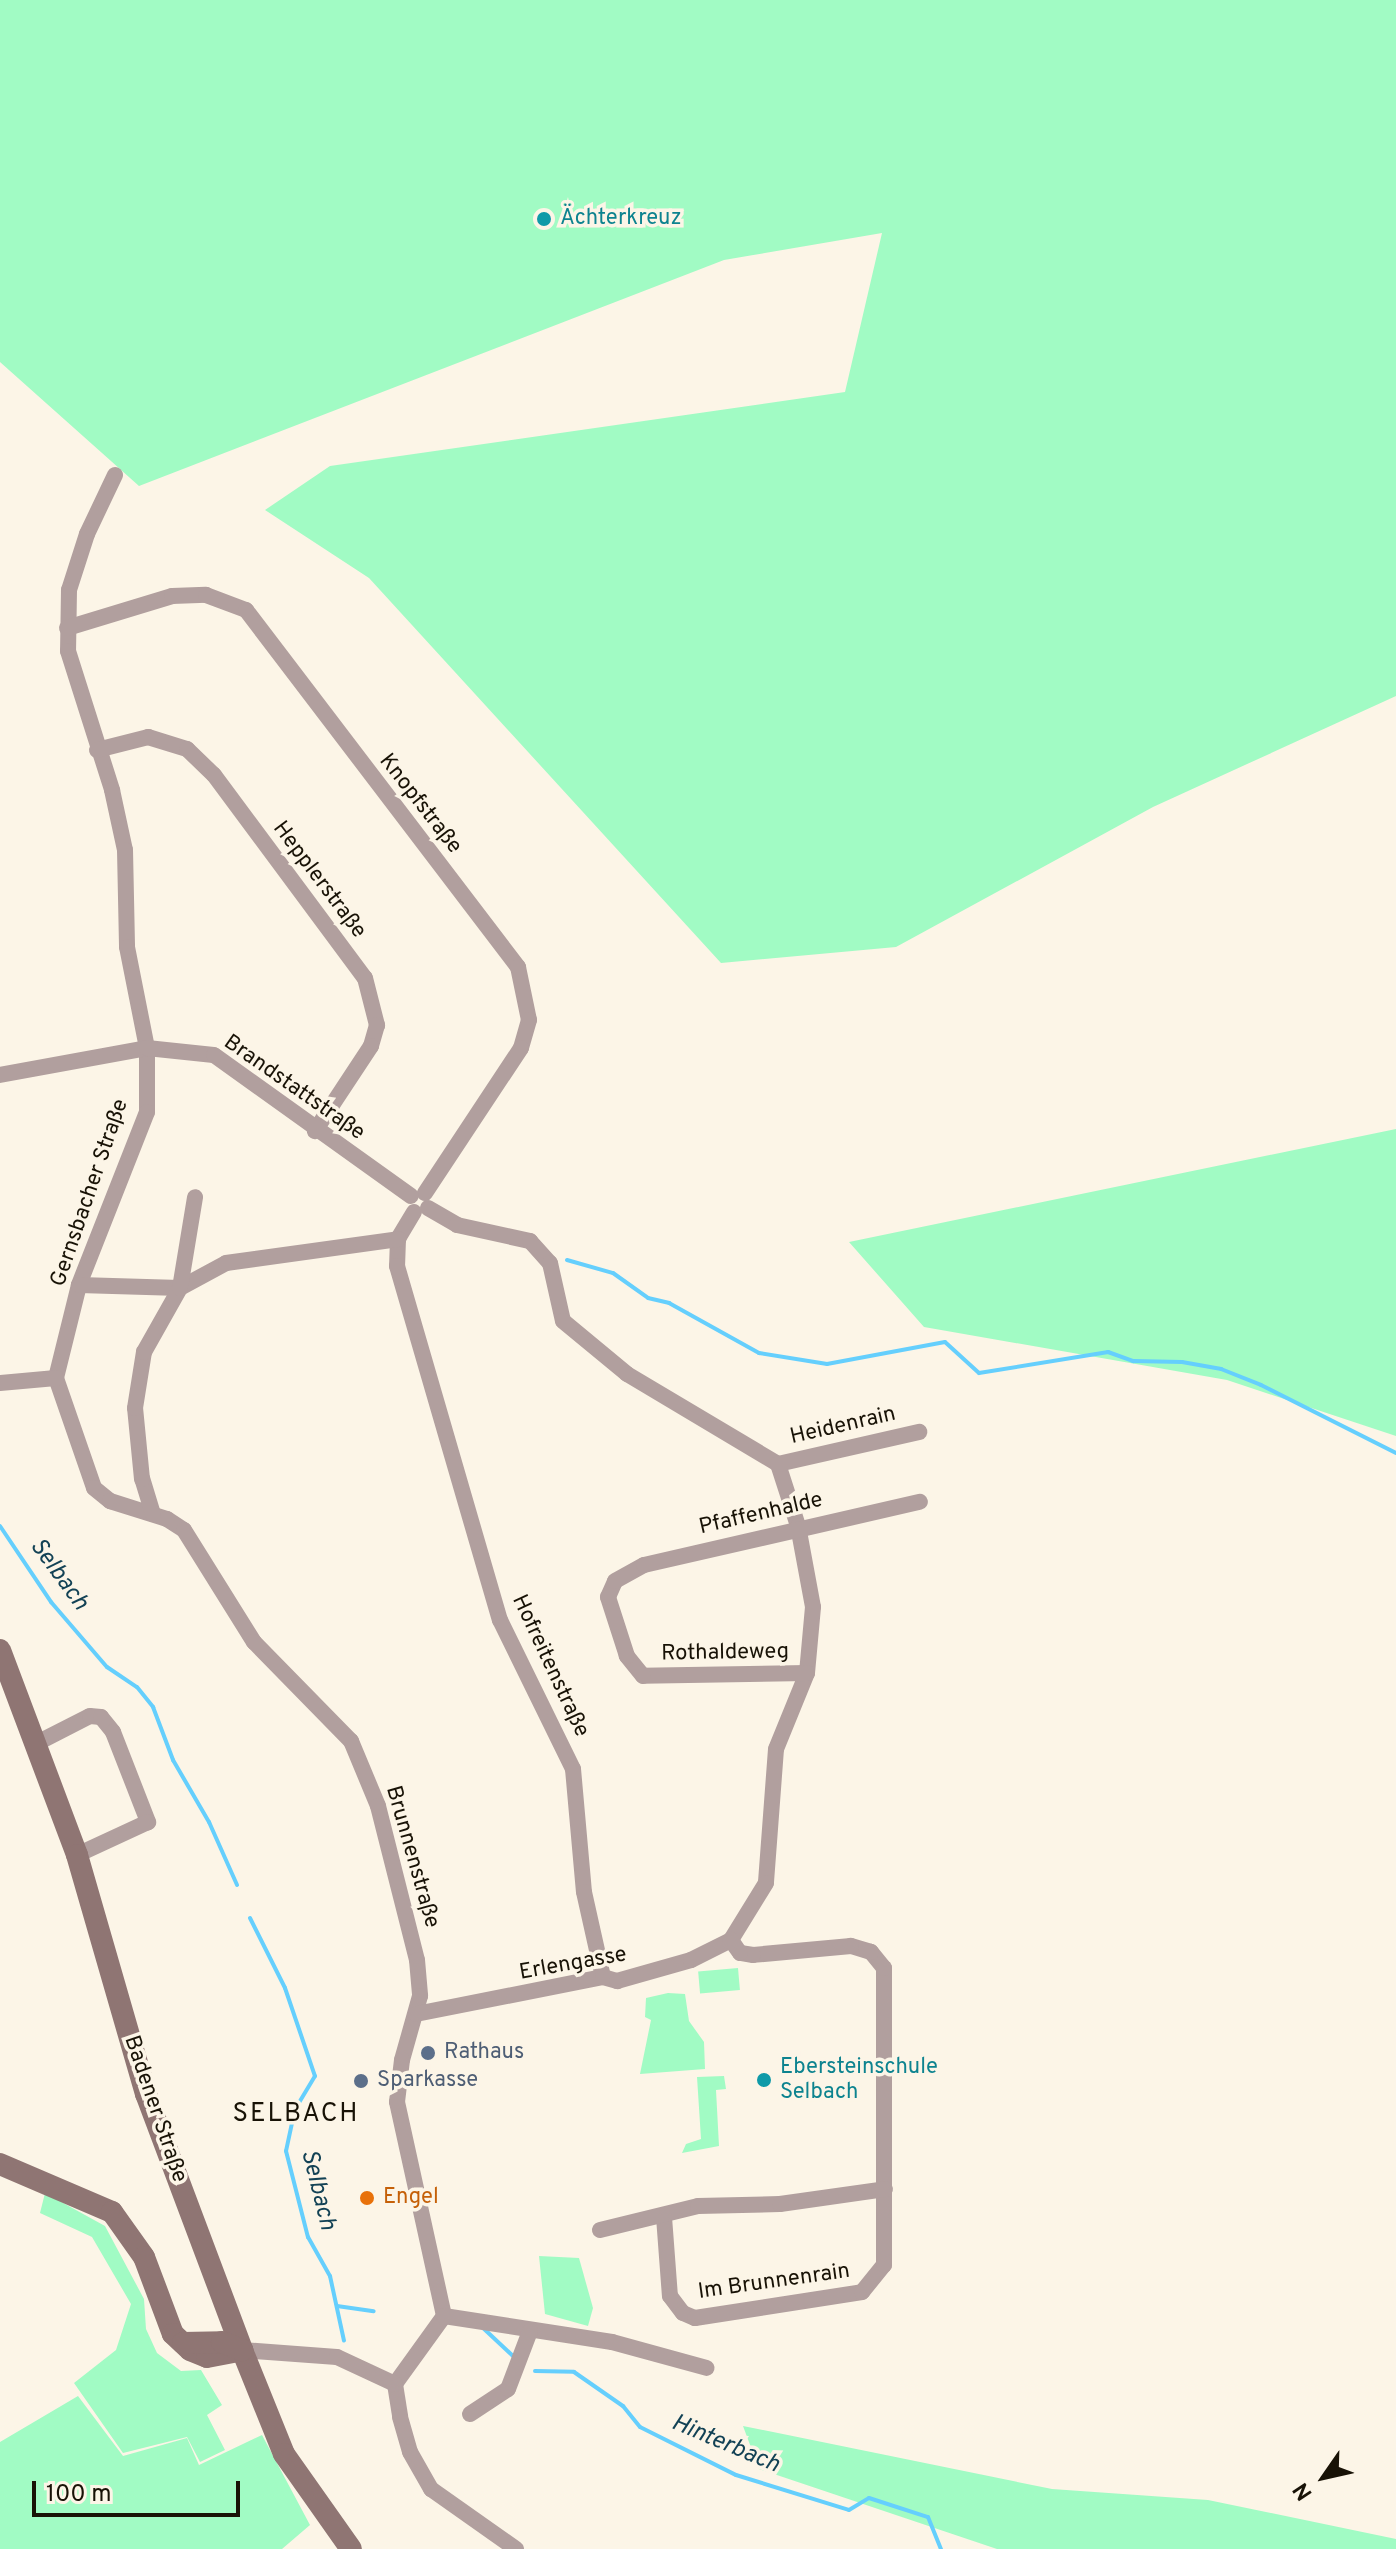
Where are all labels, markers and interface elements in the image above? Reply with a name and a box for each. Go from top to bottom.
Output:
place label: Ächterkreuz [560,206,682,232]
marker: Ächterkreuz [535,210,553,228]
street label: Knopfstraße [373,749,467,859]
street label: Hepplerstraße [266,816,372,944]
street label: Brandstattstraße [218,1030,370,1146]
street label: Gernsbacher Straße [46,1096,134,1290]
street label: Heidenrain [788,1401,898,1451]
street label: Pfaffenhalde [697,1487,825,1541]
water label: Selbach [22,1533,94,1617]
street label: Hofreitenstraße [505,1591,595,1741]
street label: Rothaldeweg [661,1639,789,1667]
street label: Brunnenstraße [379,1783,445,1931]
street label: Erlengasse [517,1942,629,1986]
street label: Badener Straße [118,2032,192,2186]
place label: Rathaus [444,2040,524,2066]
marker: Rathaus [419,2044,437,2062]
place label: Ebersteinschule Selbach [780,2054,938,2106]
place label: Sparkasse [377,2068,478,2094]
marker: Ebersteinschule Selbach [755,2071,773,2089]
marker: Sparkasse [352,2072,370,2090]
district label: SELBACH [232,2099,360,2131]
water label: Selbach [293,2147,341,2233]
place label: Engel [383,2185,439,2211]
marker: Engel [358,2189,376,2207]
street label: Im Brunnenrain [696,2258,852,2306]
water label: Hinterbach [667,2409,783,2481]
north arrow [1284,2437,1364,2517]
scale bar [36,2465,244,2515]
text: N [1288,2477,1319,2505]
text: 100 m [46,2480,112,2510]

